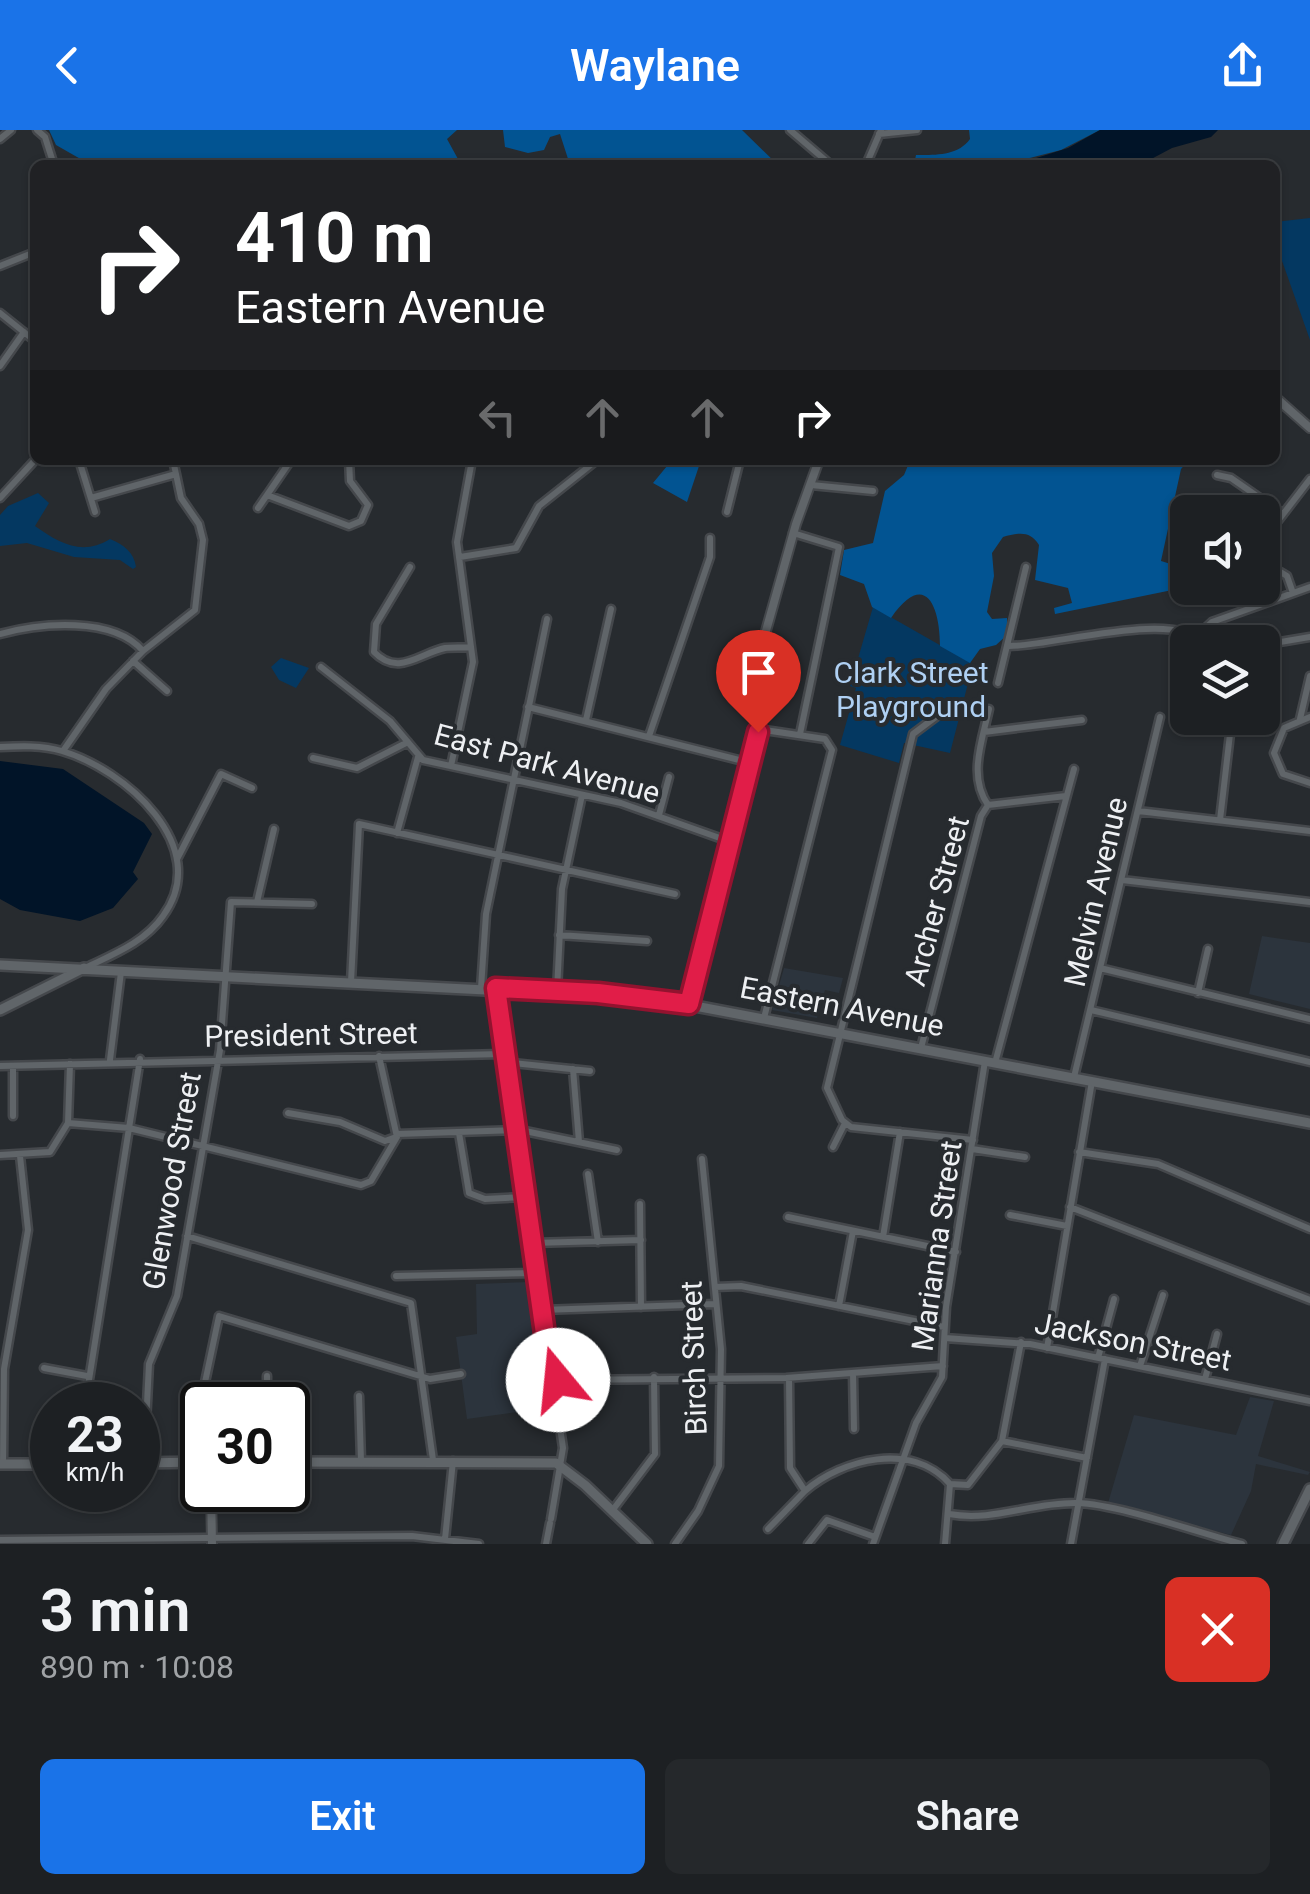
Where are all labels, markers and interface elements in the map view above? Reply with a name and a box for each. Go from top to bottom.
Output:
icon: back [40,38,95,93]
icon: share [1215,38,1270,93]
text: Waylane [570,39,740,92]
text: 410 m [235,197,434,279]
icon: right [70,200,200,330]
text: Eastern Avenue [235,281,545,334]
icon: left [470,390,525,445]
icon: ahead [575,390,630,445]
icon: ahead [680,390,735,445]
icon: right [785,390,840,445]
map controls [1170,495,1280,735]
button: sound [1170,495,1280,605]
button: layers [1170,625,1280,735]
pin [716,630,801,733]
icon: arrive [731,645,786,700]
park label: Clark Street Playground [833,655,989,724]
street label: East Park Avenue [430,717,664,810]
street label: Melvin Avenue [1057,794,1134,990]
street label: Archer Street [897,812,976,990]
street label: Eastern Avenue [737,970,947,1043]
street label: President Street [204,1015,418,1054]
street label: Glenwood Street [135,1069,208,1293]
street label: Marianna Street [904,1138,969,1354]
street label: Birch Street [673,1280,714,1436]
street label: Jackson Street [1032,1305,1234,1378]
position arrow [506,1328,610,1432]
speed limit sign: 30 [180,1382,310,1512]
text: 23 [66,1406,124,1464]
text: km/h [66,1458,124,1487]
text: 3 min [40,1575,190,1646]
button: close [1165,1577,1270,1682]
text: 890 m · 10:08 [40,1648,234,1686]
button: Exit [40,1759,645,1874]
button: Share [665,1759,1270,1874]

